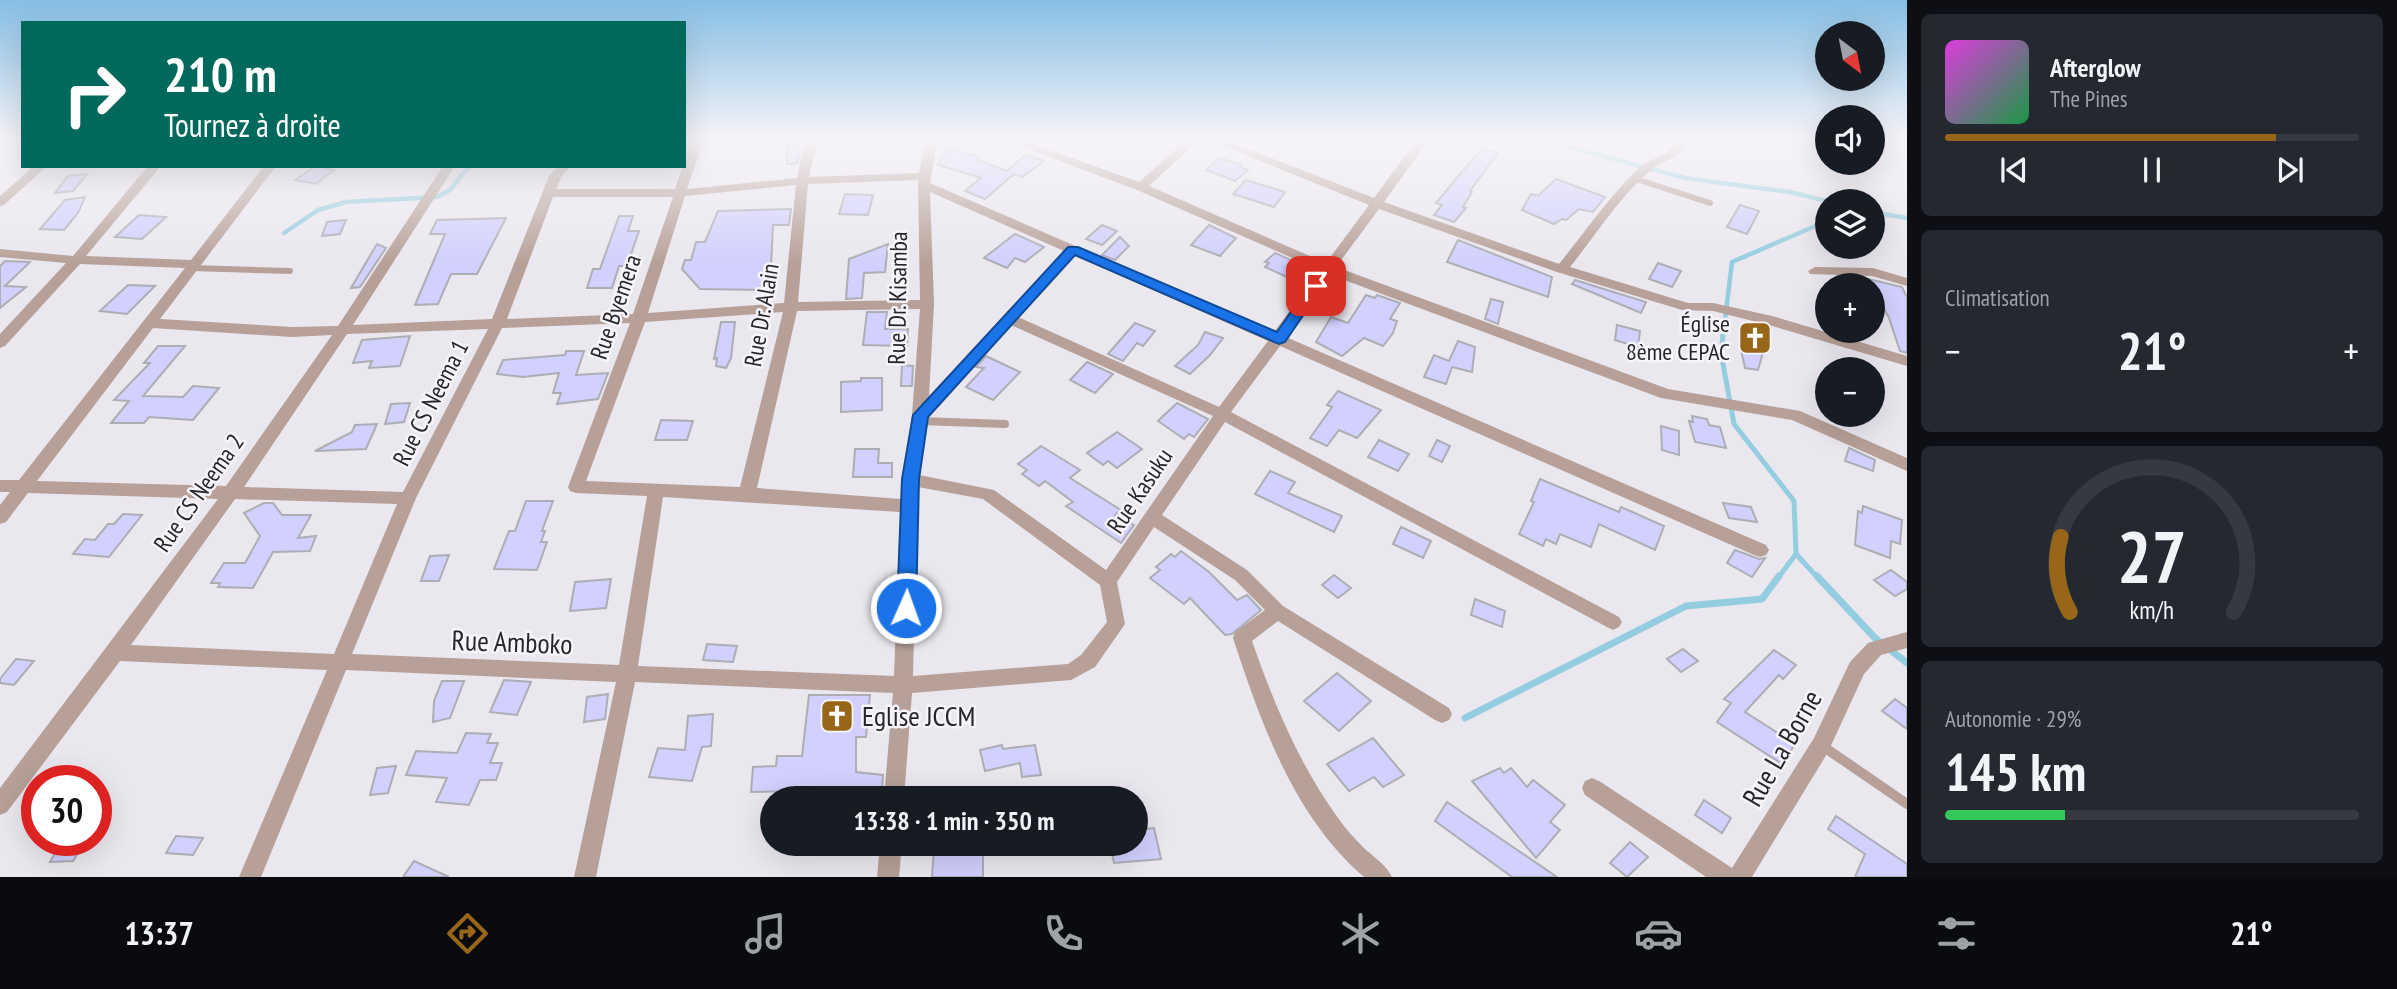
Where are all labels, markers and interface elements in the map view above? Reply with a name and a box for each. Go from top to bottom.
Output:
north arrow [1815,21,1885,91]
map controls [1815,21,1885,427]
text: 210 m [164,42,277,106]
icon: right [49,49,140,140]
text: Afterglow [2050,51,2141,84]
text: The Pines [2050,84,2128,113]
text: Tournez à droite [164,104,341,146]
button: sound [1815,105,1885,175]
icon: previous [1995,151,2033,189]
icon: pause [2133,151,2171,189]
icon: next [2271,151,2309,189]
button: layers [1815,189,1885,259]
street label: Rue Dr. Kisamba [881,231,914,365]
street label: Rue Byemera [583,250,648,363]
pin [1286,256,1346,316]
street label: Rue Dr. Alain [737,261,786,369]
icon: arrive [1297,267,1335,305]
button: + [1815,273,1885,343]
text: Climatisation [1945,283,2050,312]
place label: Église 8ème CEPAC [1626,308,1730,367]
text: 21° [2118,317,2186,384]
church icon: Église 8ème CEPAC [1736,319,1774,357]
text: − [1945,326,1961,375]
text: + [2343,326,2359,375]
street label: Rue CS Neema 1 [386,335,475,471]
button: − [1815,357,1885,427]
street label: Rue CS Neema 2 [147,428,251,558]
street label: Rue Kasuku [1100,442,1179,539]
text: 27 [2117,509,2187,603]
position arrow [869,571,943,645]
text: km/h [2130,594,2174,626]
street label: Rue Amboko [451,621,573,662]
street label: Rue La Borne [1733,683,1830,813]
church icon: Eglise JCCM [818,697,856,735]
place label: Eglise JCCM [862,697,975,734]
text: Autonomie · 29% [1945,704,2081,733]
text: 145 km [1945,738,2086,805]
speed limit sign: 30 [21,765,112,856]
text: 13:38 · 1 min · 350 m [854,804,1054,837]
icon: directions [443,909,492,958]
icon: music [741,909,790,958]
icon: phone [1039,909,1088,958]
icon: climate [1336,909,1385,958]
icon: car [1634,909,1683,958]
icon: filters [1932,909,1981,958]
text: 13:37 [124,912,194,954]
text: 21° [2230,912,2273,954]

